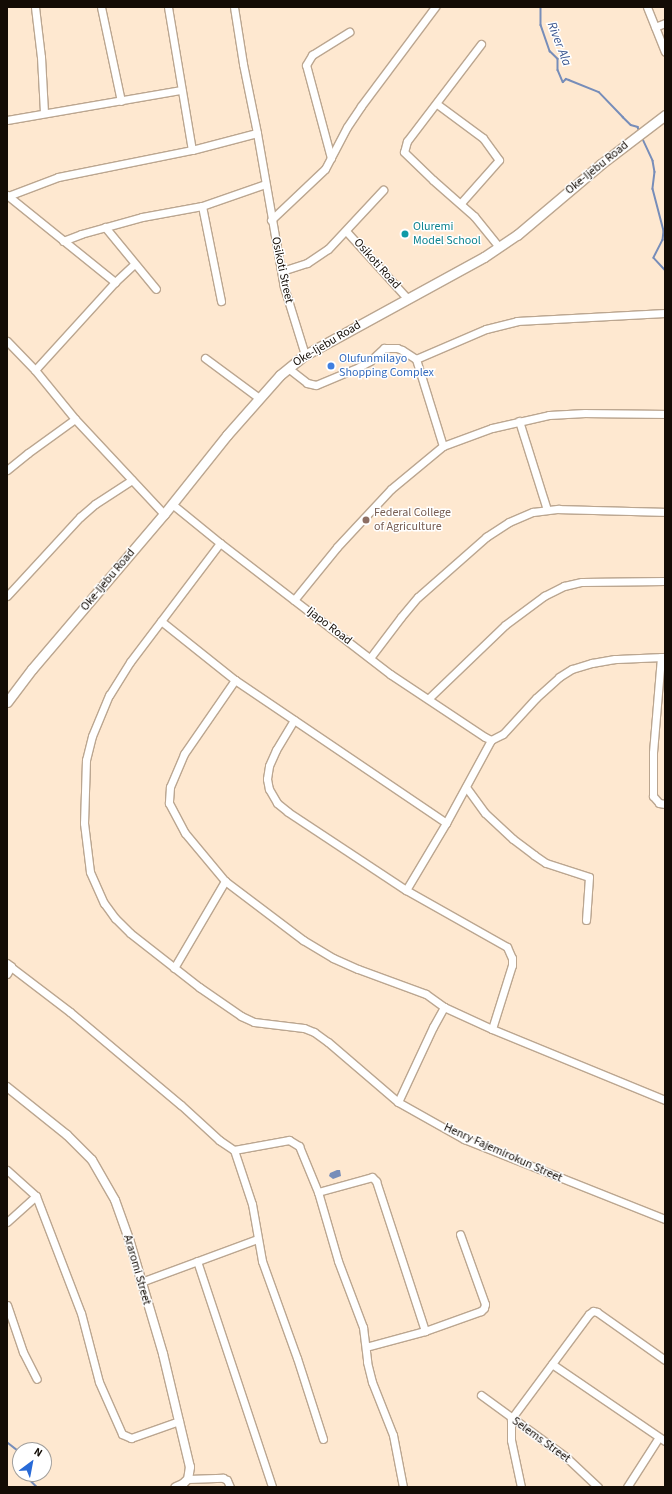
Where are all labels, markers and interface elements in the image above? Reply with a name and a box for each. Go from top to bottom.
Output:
water label: River Ala [543,20,575,68]
street label: Oke-Ijebu Road [563,138,631,198]
place label: Oluremi Model School [413,220,481,248]
marker: Oluremi Model School [400,229,410,239]
street label: Osikoti Street [268,236,296,304]
street label: Osikoti Road [351,236,403,292]
street label: Oke-Ijebu Road [290,318,364,370]
place label: Olufunmilayo Shopping Complex [339,352,434,380]
marker: Olufunmilayo Shopping Complex [326,361,336,371]
place label: Federal College of Agriculture [374,506,451,534]
marker: Federal College of Agriculture [361,515,371,525]
street label: Oke-Ijebu Road [78,546,138,614]
street label: Ijapo Road [303,604,355,648]
street label: Henry Fajemirokun Street [442,1120,564,1186]
street label: Araromi Street [120,1233,154,1307]
street label: Selems Street [509,1414,573,1466]
north arrow [12,1442,52,1482]
text: N [31,1444,45,1461]

